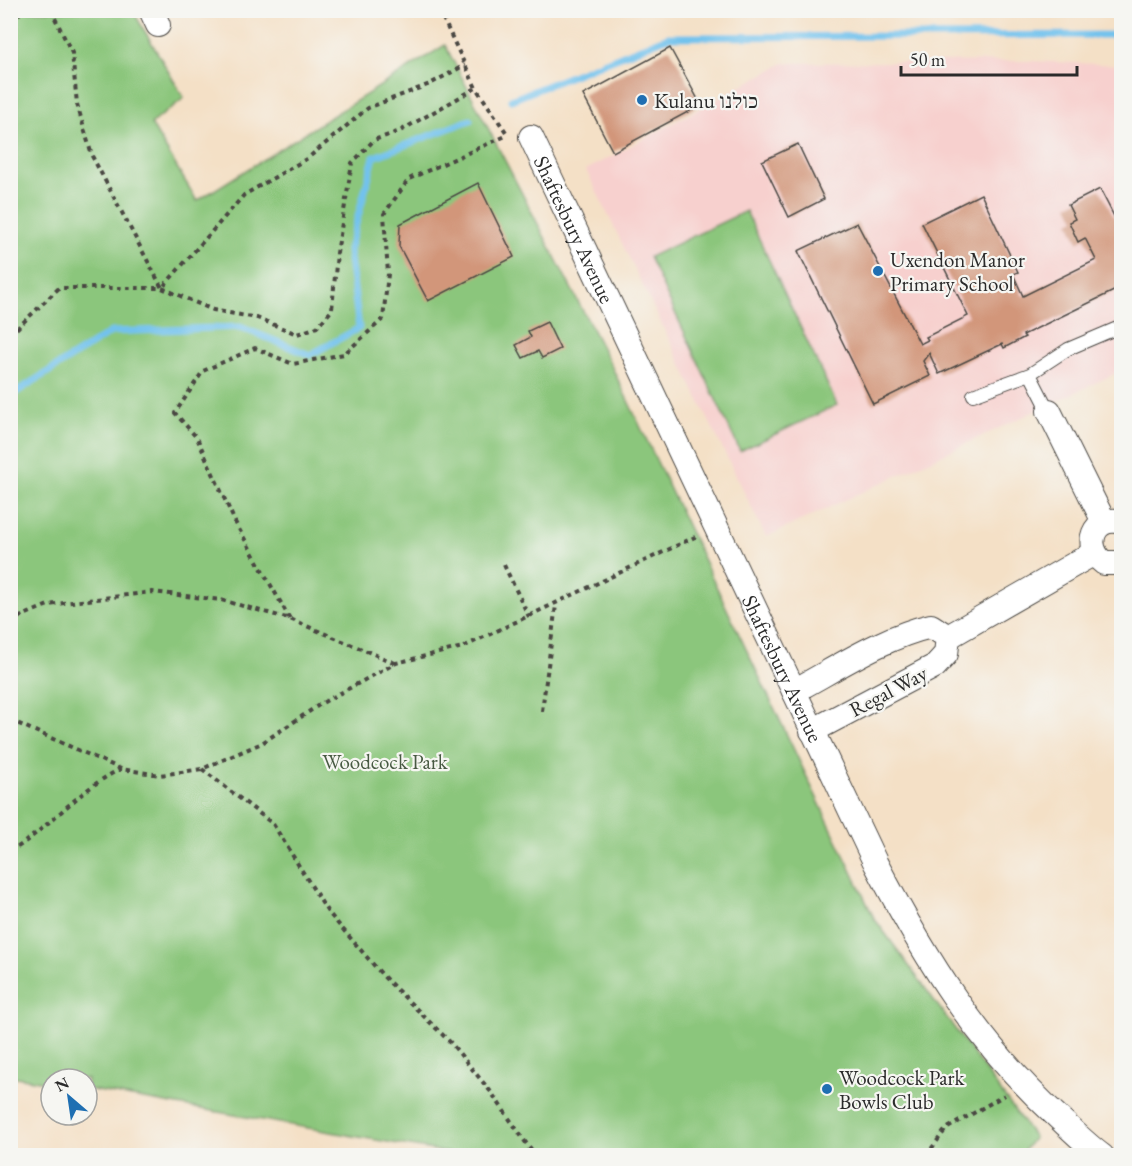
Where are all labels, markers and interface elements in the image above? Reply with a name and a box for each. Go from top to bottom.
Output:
scale bar [901,39,1076,77]
text: 50 m [910,48,945,71]
place label: Kulanu כולנו [654,87,758,114]
marker: Kulanu כולנו [635,93,649,107]
street label: Shaftesbury Avenue [528,151,621,307]
place label: Uxendon Manor Primary School [890,246,1025,297]
marker: Uxendon Manor Primary School [871,264,885,278]
street label: Shaftesbury Avenue [737,590,830,746]
street label: Regal Way [844,659,932,723]
park label: Woodcock Park [322,748,449,775]
place label: Woodcock Park Bowls Club [839,1064,966,1115]
north arrow [39,1067,99,1127]
text: N [51,1072,73,1097]
marker: Woodcock Park Bowls Club [820,1082,834,1096]

